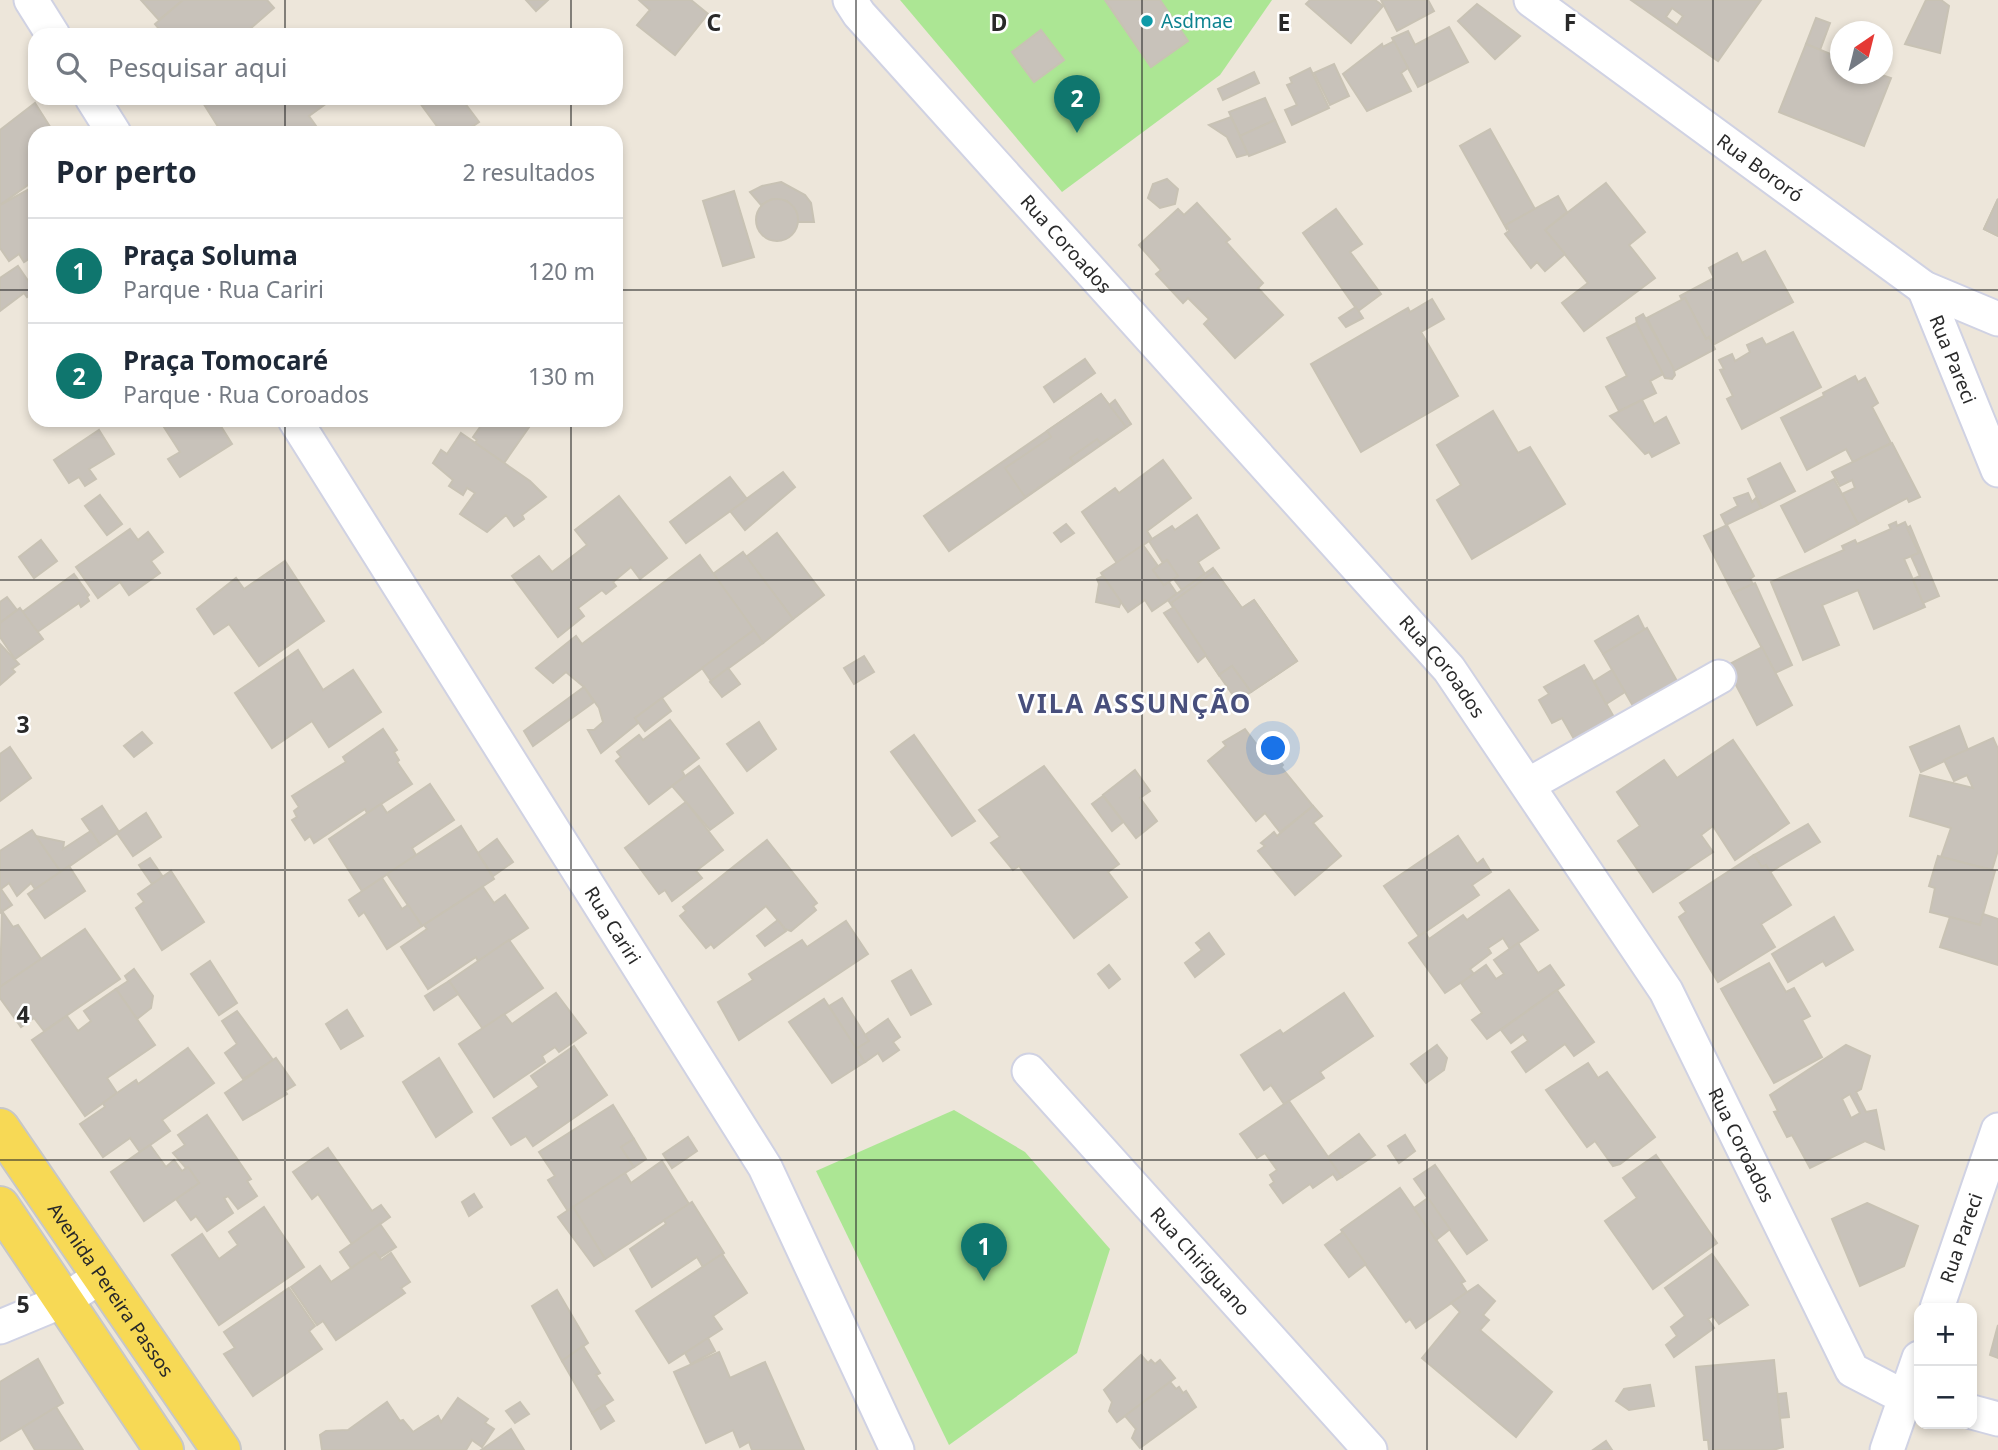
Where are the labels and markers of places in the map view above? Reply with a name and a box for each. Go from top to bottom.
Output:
place label: Asdmae [1161,8,1233,34]
marker: Asdmae [1139,13,1155,29]
pin: 2 [1054,75,1100,133]
pin: 1 [961,1223,1007,1281]

